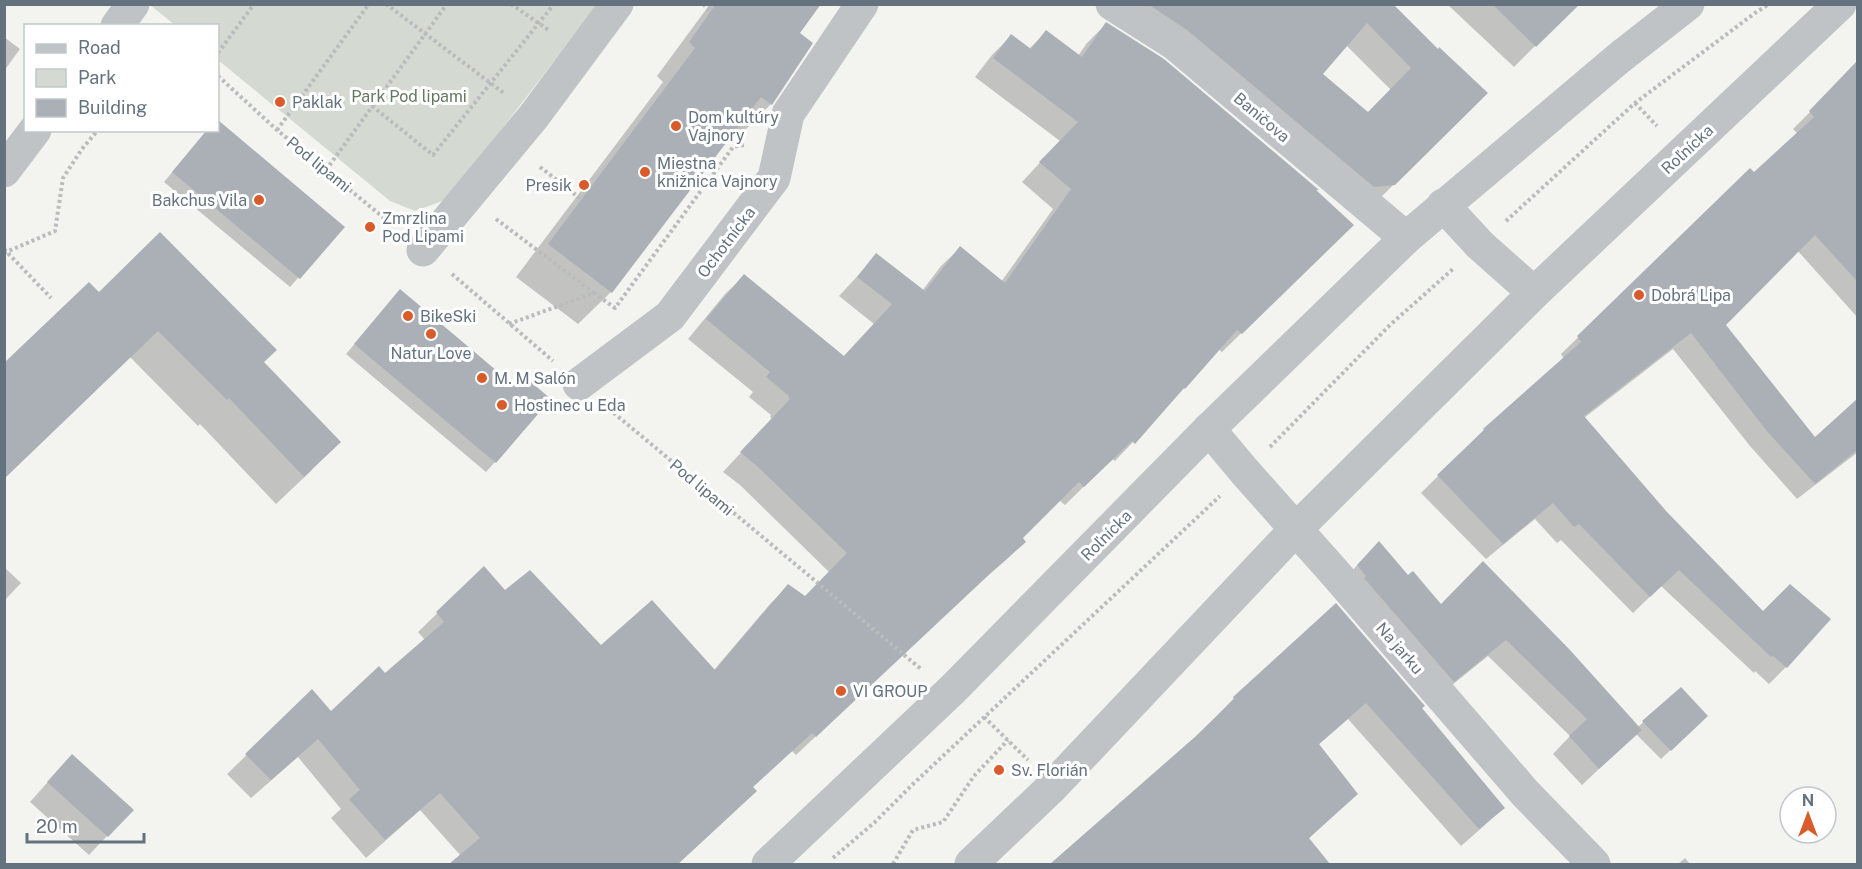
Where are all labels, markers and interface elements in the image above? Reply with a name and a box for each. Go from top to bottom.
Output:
legend [24,24,219,132]
text: Road [78,37,121,58]
text: Park [78,67,116,88]
park label: Park Pod lipami [351,87,467,106]
street label: Baničova [1230,89,1293,146]
place label: Paklak [292,93,342,112]
marker: Paklak [273,95,287,109]
text: Building [78,97,147,118]
place label: Dom kultúry Vajnory [688,108,779,145]
marker: Dom kultúry Vajnory [669,119,683,133]
street label: Roľnícka [1658,121,1717,178]
street label: Pod lipami [283,133,355,196]
place label: Miestna knižnica Vajnory [657,154,778,191]
marker: Miestna knižnica Vajnory [638,165,652,179]
place label: Presik [526,176,572,195]
marker: Presik [577,178,591,192]
place label: Bakchus Vila [152,191,247,210]
marker: Bakchus Vila [252,193,266,207]
street label: Ochotnícka [694,203,759,281]
place label: Zmrzlina Pod Lipami [382,209,464,246]
marker: Zmrzlina Pod Lipami [363,220,377,234]
place label: Dobrá Lipa [1651,286,1731,305]
marker: Dobrá Lipa [1632,288,1646,302]
place label: BikeSki [420,307,476,326]
marker: BikeSki [401,309,415,323]
marker: Natur Love [424,327,438,341]
place label: Natur Love [391,344,471,363]
place label: M. M Salón [494,369,576,388]
marker: M. M Salón [475,371,489,385]
place label: Hostinec u Eda [514,396,626,415]
marker: Hostinec u Eda [495,398,509,412]
street label: Pod lipami [666,455,737,520]
street label: Roľnícka [1077,506,1136,565]
street label: Na jarku [1372,619,1427,678]
place label: VI GROUP [853,682,927,701]
marker: VI GROUP [834,684,848,698]
place label: Sv. Florián [1011,761,1088,780]
marker: Sv. Florián [992,763,1006,777]
north arrow [1778,785,1838,845]
text: N [1802,791,1814,810]
scale bar [27,806,144,844]
text: 20 m [36,816,78,837]

